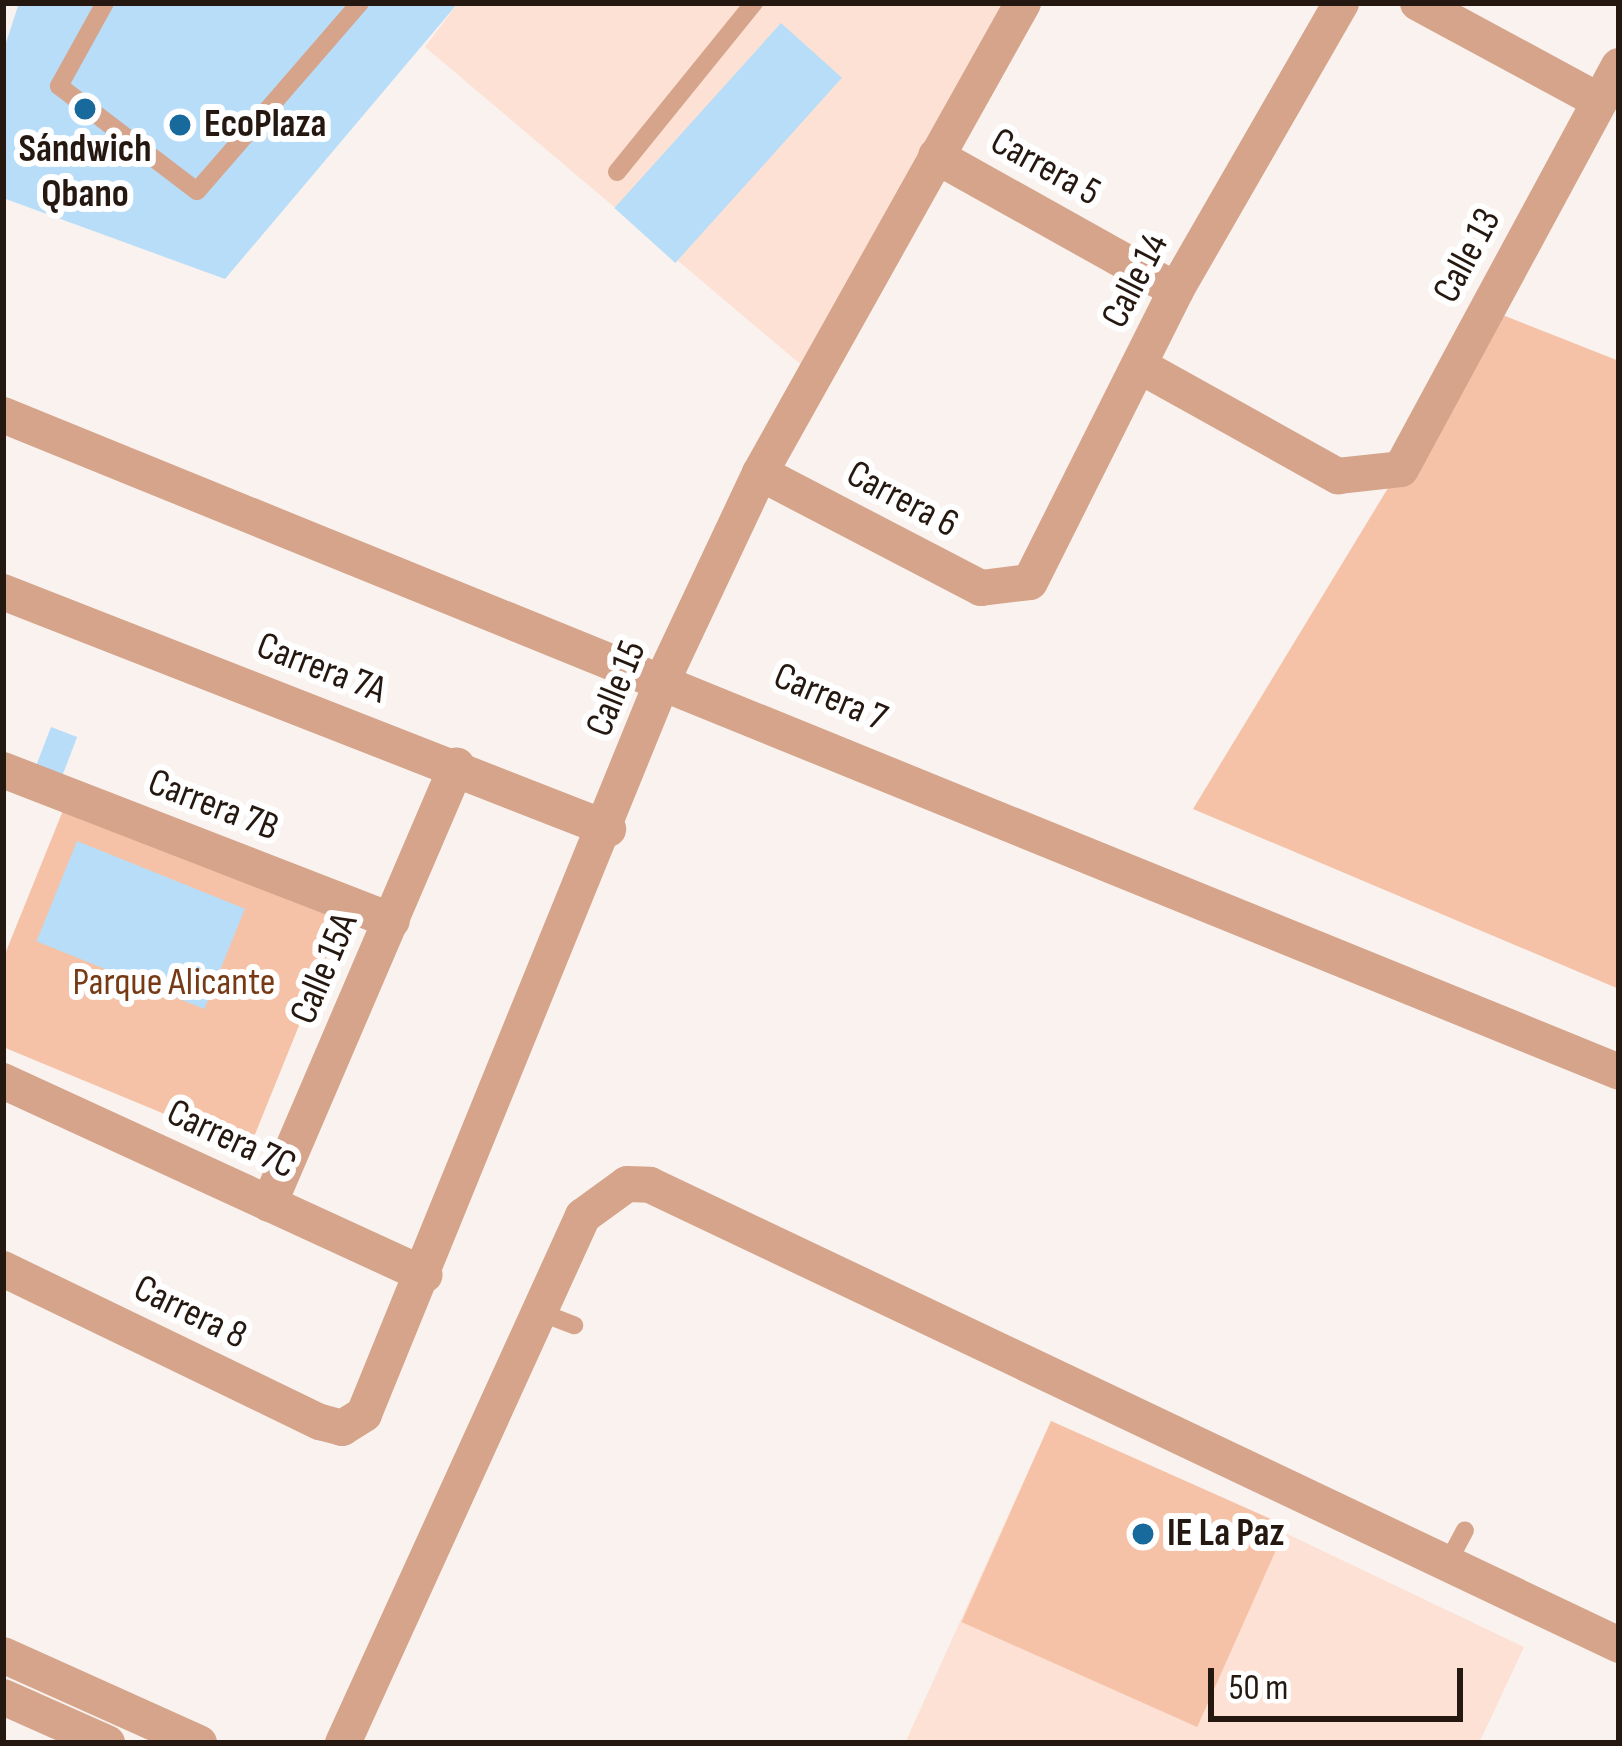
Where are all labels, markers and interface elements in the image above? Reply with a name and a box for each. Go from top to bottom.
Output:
marker: Sándwich Qbano [72,96,98,122]
place label: EcoPlaza [204,102,327,148]
marker: EcoPlaza [167,112,193,138]
street label: Carrera 5 [982,119,1108,217]
place label: Sándwich Qbano [18,128,152,219]
street label: Calle 13 [1424,201,1512,311]
street label: Calle 14 [1093,226,1179,336]
street label: Carrera 6 [838,451,966,549]
street label: Carrera 7A [250,623,392,715]
street label: Calle 15 [577,634,657,744]
street label: Carrera 7 [767,653,893,743]
street label: Carrera 7B [141,760,285,852]
street label: Calle 15A [281,907,369,1031]
park label: Parque Alicante [73,960,275,1006]
street label: Carrera 7C [159,1090,303,1190]
street label: Carrera 8 [126,1266,254,1360]
place label: IE La Paz [1167,1511,1284,1557]
marker: IE La Paz [1130,1521,1156,1547]
scale bar [1214,1644,1469,1718]
text: 50 m [1229,1667,1288,1710]

